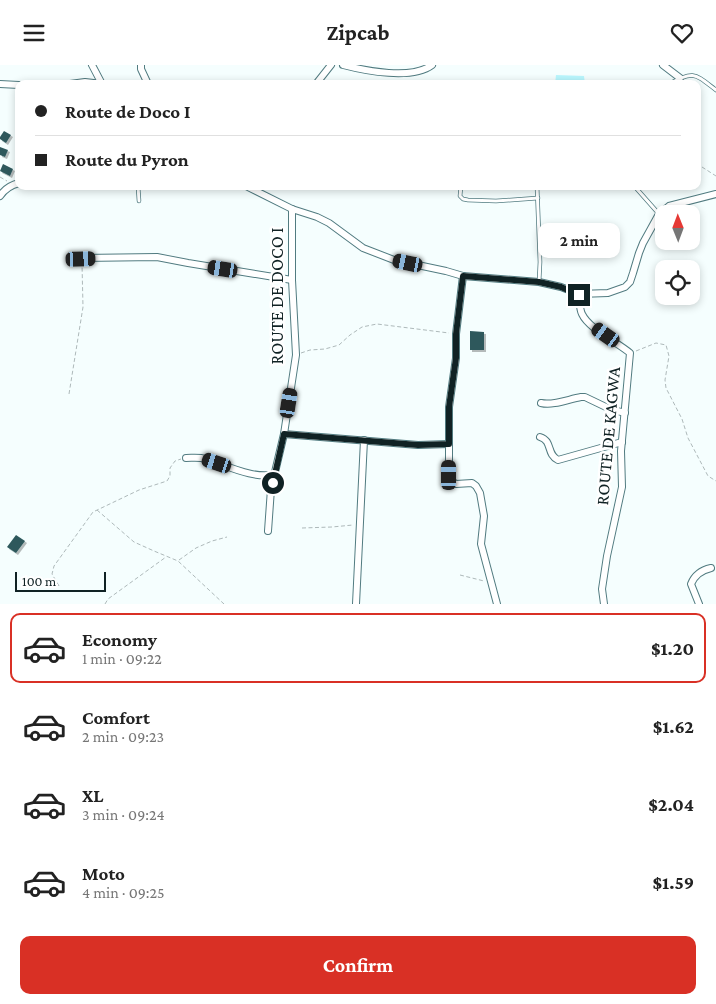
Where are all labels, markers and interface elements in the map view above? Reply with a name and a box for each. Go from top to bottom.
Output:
icon: menu [20,19,48,47]
icon: heart [668,19,696,47]
text: Zipcab [327,20,389,45]
text: Route de Doco I [65,101,190,122]
text: Route du Pyron [65,149,189,170]
north arrow [655,205,700,250]
map controls [655,205,700,305]
callout: 2 min [538,223,620,257]
street label: ROUTE DE DOCO I [267,227,287,365]
text: 2 min [560,232,598,249]
car [65,251,96,267]
car [391,253,424,273]
car [207,259,238,279]
button: locate [655,260,700,305]
route end [568,284,590,306]
car [589,320,622,350]
street label: ROUTE DE KAGWA [592,365,624,506]
car [279,387,298,419]
car [200,451,233,475]
car [441,460,456,490]
route start [262,472,284,494]
scale bar [15,569,106,592]
text: 100 m [22,573,56,589]
icon: car [22,626,67,671]
text: Economy [82,629,157,650]
text: $1.20 [651,638,694,659]
text: 1 min · 09:22 [82,650,162,667]
icon: car [22,704,67,749]
text: Comfort [82,707,150,728]
text: $1.62 [653,716,694,737]
text: 2 min · 09:23 [82,728,164,745]
icon: car [22,782,67,827]
text: XL [82,785,104,806]
text: $2.04 [648,794,694,815]
text: 3 min · 09:24 [82,806,165,823]
icon: car [22,860,67,905]
text: Moto [82,863,125,884]
text: $1.59 [653,872,694,893]
text: 4 min · 09:25 [82,884,165,901]
button: Confirm [20,936,696,994]

